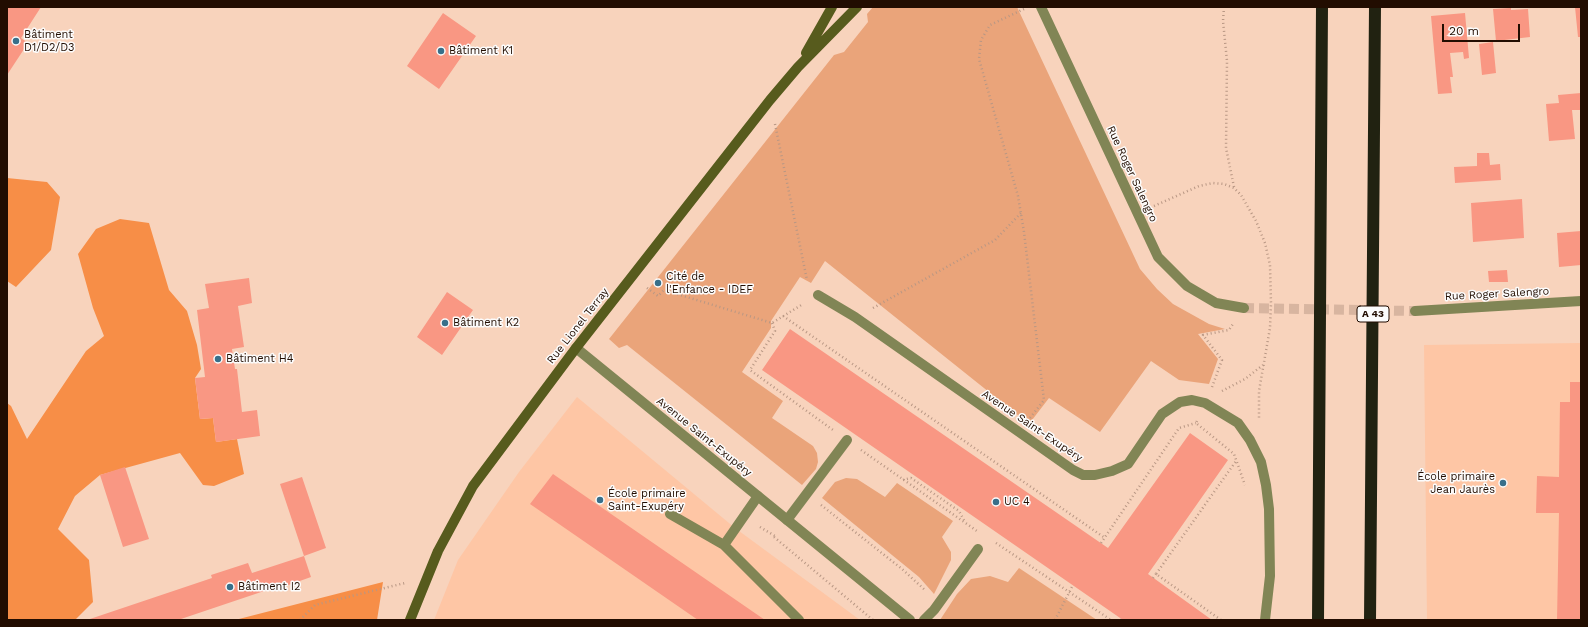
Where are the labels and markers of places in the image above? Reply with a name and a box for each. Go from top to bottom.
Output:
place label: Bâtiment D1/D2/D3 [24,28,75,54]
marker: Bâtiment D1/D2/D3 [11,36,21,46]
place label: Bâtiment K1 [449,44,513,58]
marker: Bâtiment K1 [436,46,446,56]
place label: Cité de l'Enfance - IDEF [666,270,753,296]
marker: Cité de l'Enfance - IDEF [653,278,663,288]
place label: Bâtiment K2 [453,316,519,330]
marker: Bâtiment K2 [440,318,450,328]
place label: Bâtiment H4 [226,352,293,366]
marker: Bâtiment H4 [213,354,223,364]
place label: École primaire Jean Jaurès [1417,470,1495,496]
marker: École primaire Jean Jaurès [1498,478,1508,488]
place label: École primaire Saint-Exupéry [608,487,686,513]
marker: École primaire Saint-Exupéry [595,495,605,505]
place label: UC 4 [1004,495,1030,509]
marker: UC 4 [991,497,1001,507]
place label: Bâtiment I2 [238,580,300,594]
marker: Bâtiment I2 [225,582,235,592]

